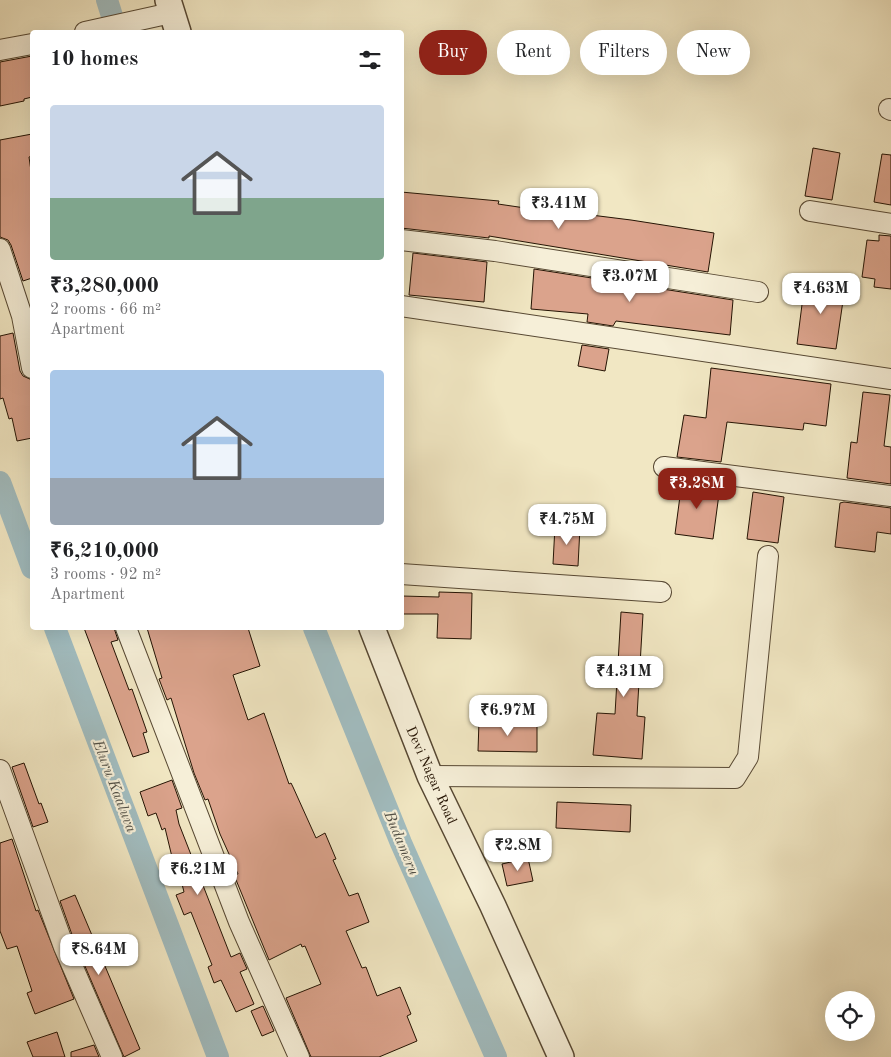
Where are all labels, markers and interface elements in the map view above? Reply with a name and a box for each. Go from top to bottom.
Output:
chip: Buy [419,30,487,75]
chip: Rent [497,30,570,75]
chip: Filters [580,30,667,75]
chip: New [677,30,750,75]
icon: filters [356,46,384,74]
text: 10 homes [50,49,138,70]
icon: home [172,138,262,228]
pin: ₹3.41M [518,188,600,230]
text: ₹3.41M [531,196,587,212]
pin: ₹3.07M [589,260,671,303]
text: ₹3.07M [602,269,658,285]
pin: ₹4.63M [780,272,862,315]
text: ₹3,280,000 [50,276,159,297]
text: ₹4.63M [793,281,849,297]
text: 2 rooms · 66 m² [50,302,161,318]
text: Apartment [50,322,125,338]
icon: home [172,403,262,493]
pin: ₹3.28M [656,468,738,510]
text: ₹3.28M [669,476,725,492]
pin: ₹4.75M [526,504,608,546]
text: ₹4.75M [539,512,595,528]
text: ₹6,210,000 [50,541,159,562]
text: 3 rooms · 92 m² [50,567,161,583]
text: Apartment [50,587,125,603]
pin: ₹4.31M [583,656,665,698]
text: ₹4.31M [596,664,652,680]
pin: ₹6.97M [467,694,549,737]
text: ₹6.97M [480,703,536,719]
street label: Devi Nagar Road [403,724,459,826]
water label: Eluru Kaaluva [89,737,138,835]
water label: Budameru [380,808,421,878]
pin: ₹2.8M [483,830,553,872]
text: ₹2.8M [495,838,541,854]
pin: ₹6.21M [157,854,239,896]
text: ₹6.21M [170,862,226,878]
pin: ₹8.64M [58,934,140,976]
text: ₹8.64M [71,942,127,958]
map controls [825,991,875,1041]
button: locate [825,991,875,1041]

